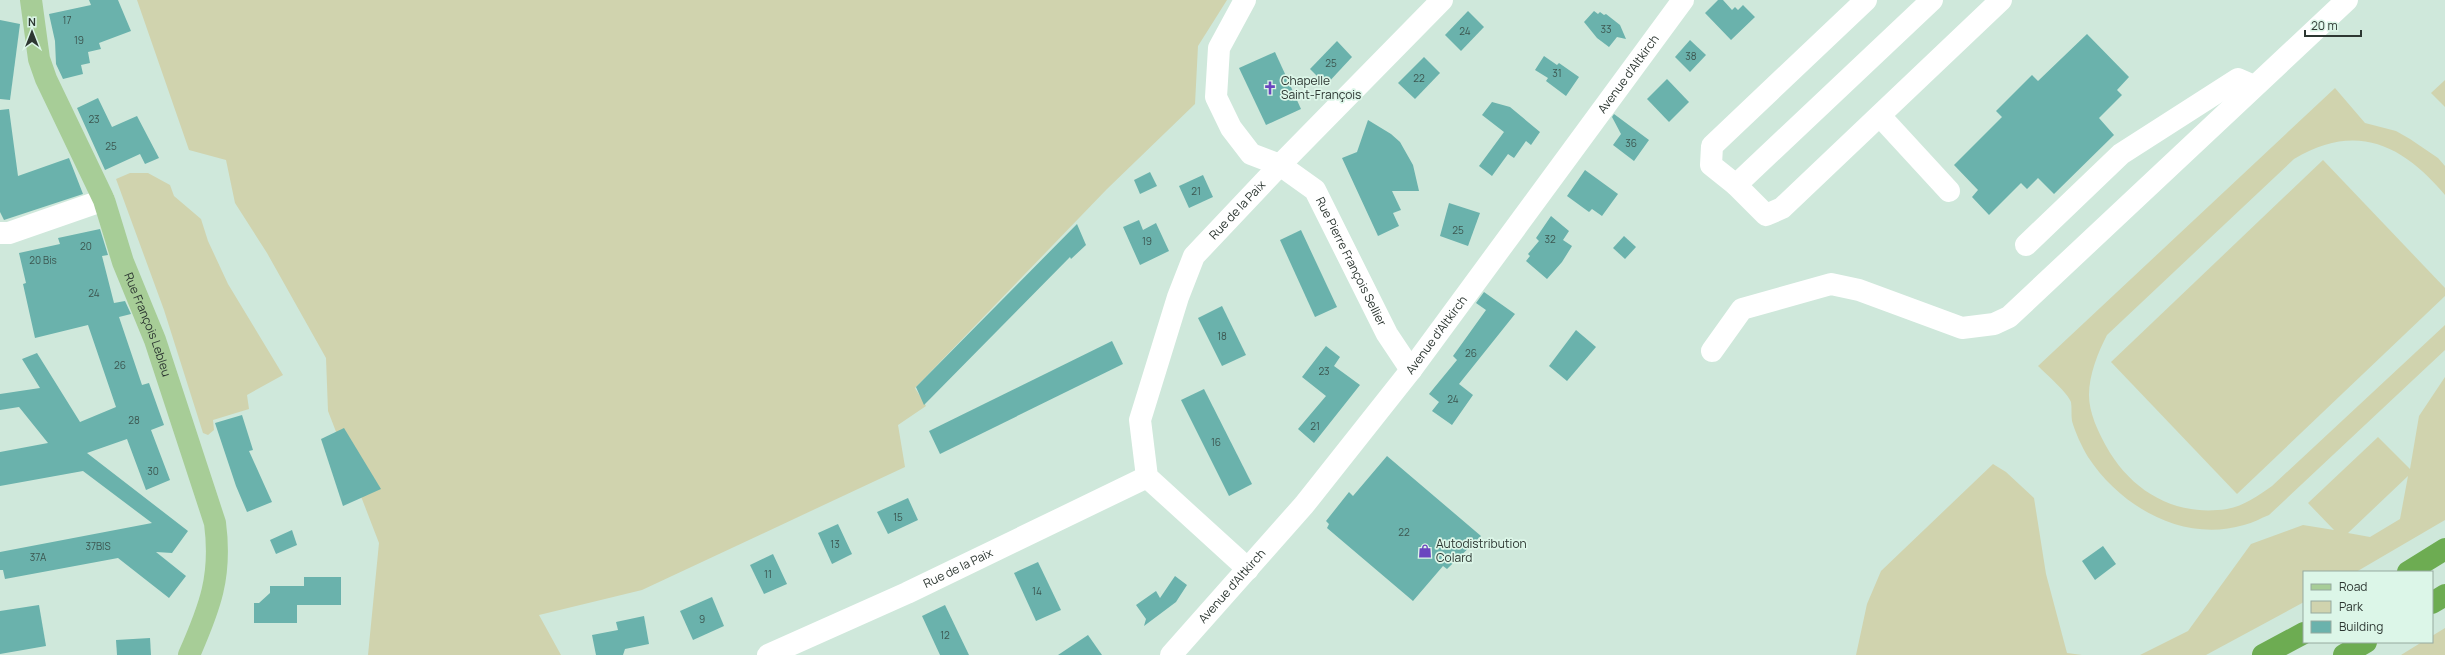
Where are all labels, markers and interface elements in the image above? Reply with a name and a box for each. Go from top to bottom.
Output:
north arrow [12,12,52,52]
scale bar [2305,12,2361,38]
house number: 17 [63,13,71,27]
text: N [28,14,36,29]
text: 20 m [2311,17,2338,34]
house number: 33 [1600,22,1612,36]
house number: 24 [1459,24,1471,38]
street label: Avenue d'Altkirch [1594,31,1663,117]
house number: 19 [74,33,84,47]
house number: 38 [1685,49,1697,63]
house number: 25 [1325,56,1337,70]
house number: 31 [1552,66,1562,80]
house number: 22 [1413,71,1425,85]
place label: Chapelle Saint-François [1281,72,1361,103]
church icon: Chapelle Saint-François [1262,80,1278,96]
house number: 23 [88,112,100,126]
house number: 36 [1625,136,1637,150]
house number: 25 [105,139,117,153]
street label: Rue de la Paix [1205,176,1270,243]
house number: 21 [1191,184,1201,198]
street label: Rue Pierre François Sellier [1312,194,1391,329]
house number: 25 [1452,223,1464,237]
house number: 32 [1544,232,1556,246]
house number: 19 [1142,234,1152,248]
house number: 20 [80,239,92,253]
house number: 20 Bis [29,253,57,267]
street label: Rue François Lebleu [120,270,175,379]
house number: 24 [88,286,100,300]
street label: Avenue d'Altkirch [1402,292,1471,378]
house number: 18 [1217,329,1227,343]
house number: 26 [1465,346,1477,360]
house number: 26 [114,358,126,372]
house number: 23 [1318,364,1330,378]
house number: 24 [1447,392,1459,406]
house number: 28 [128,413,140,427]
house number: 21 [1310,419,1320,433]
house number: 16 [1211,435,1221,449]
house number: 30 [147,464,159,478]
house number: 15 [893,510,903,524]
house number: 22 [1398,525,1410,539]
place label: Autodistribution Colard [1436,535,1527,566]
house number: 13 [830,537,840,551]
house number: 37BIS [85,539,111,553]
street label: Rue de la Paix [920,543,996,592]
shop icon: Autodistribution Colard [1417,543,1433,559]
street label: Avenue d'Altkirch [1194,545,1269,627]
house number: 37A [30,550,47,564]
house number: 11 [764,567,772,581]
legend [2303,571,2433,643]
text: Road [2339,578,2367,595]
house number: 14 [1032,584,1042,598]
text: Park [2339,598,2364,615]
house number: 9 [699,612,705,626]
text: Building [2339,618,2383,635]
house number: 12 [940,628,950,642]

